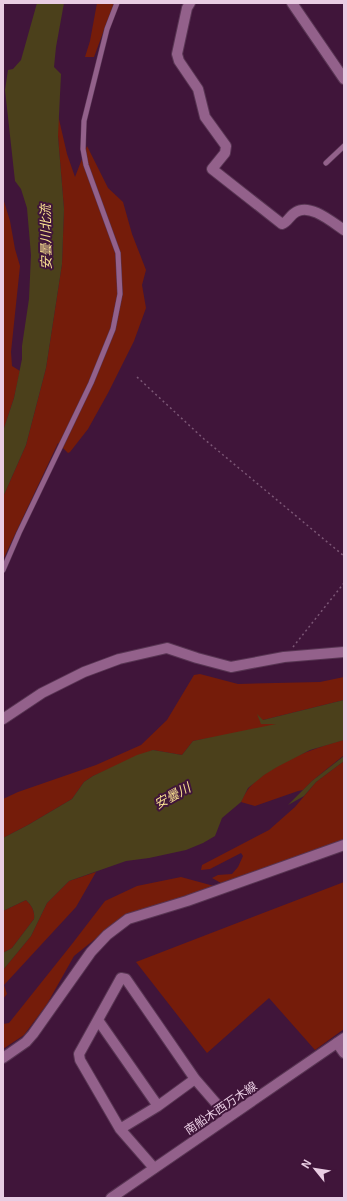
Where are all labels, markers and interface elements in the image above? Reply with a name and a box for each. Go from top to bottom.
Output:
water label: 安曇川北流 [35,202,55,270]
water label: 安曇川 [150,776,195,813]
street label: 南船木西万木線 [180,1076,260,1138]
north arrow [295,1149,335,1189]
text: N [296,1156,314,1171]

